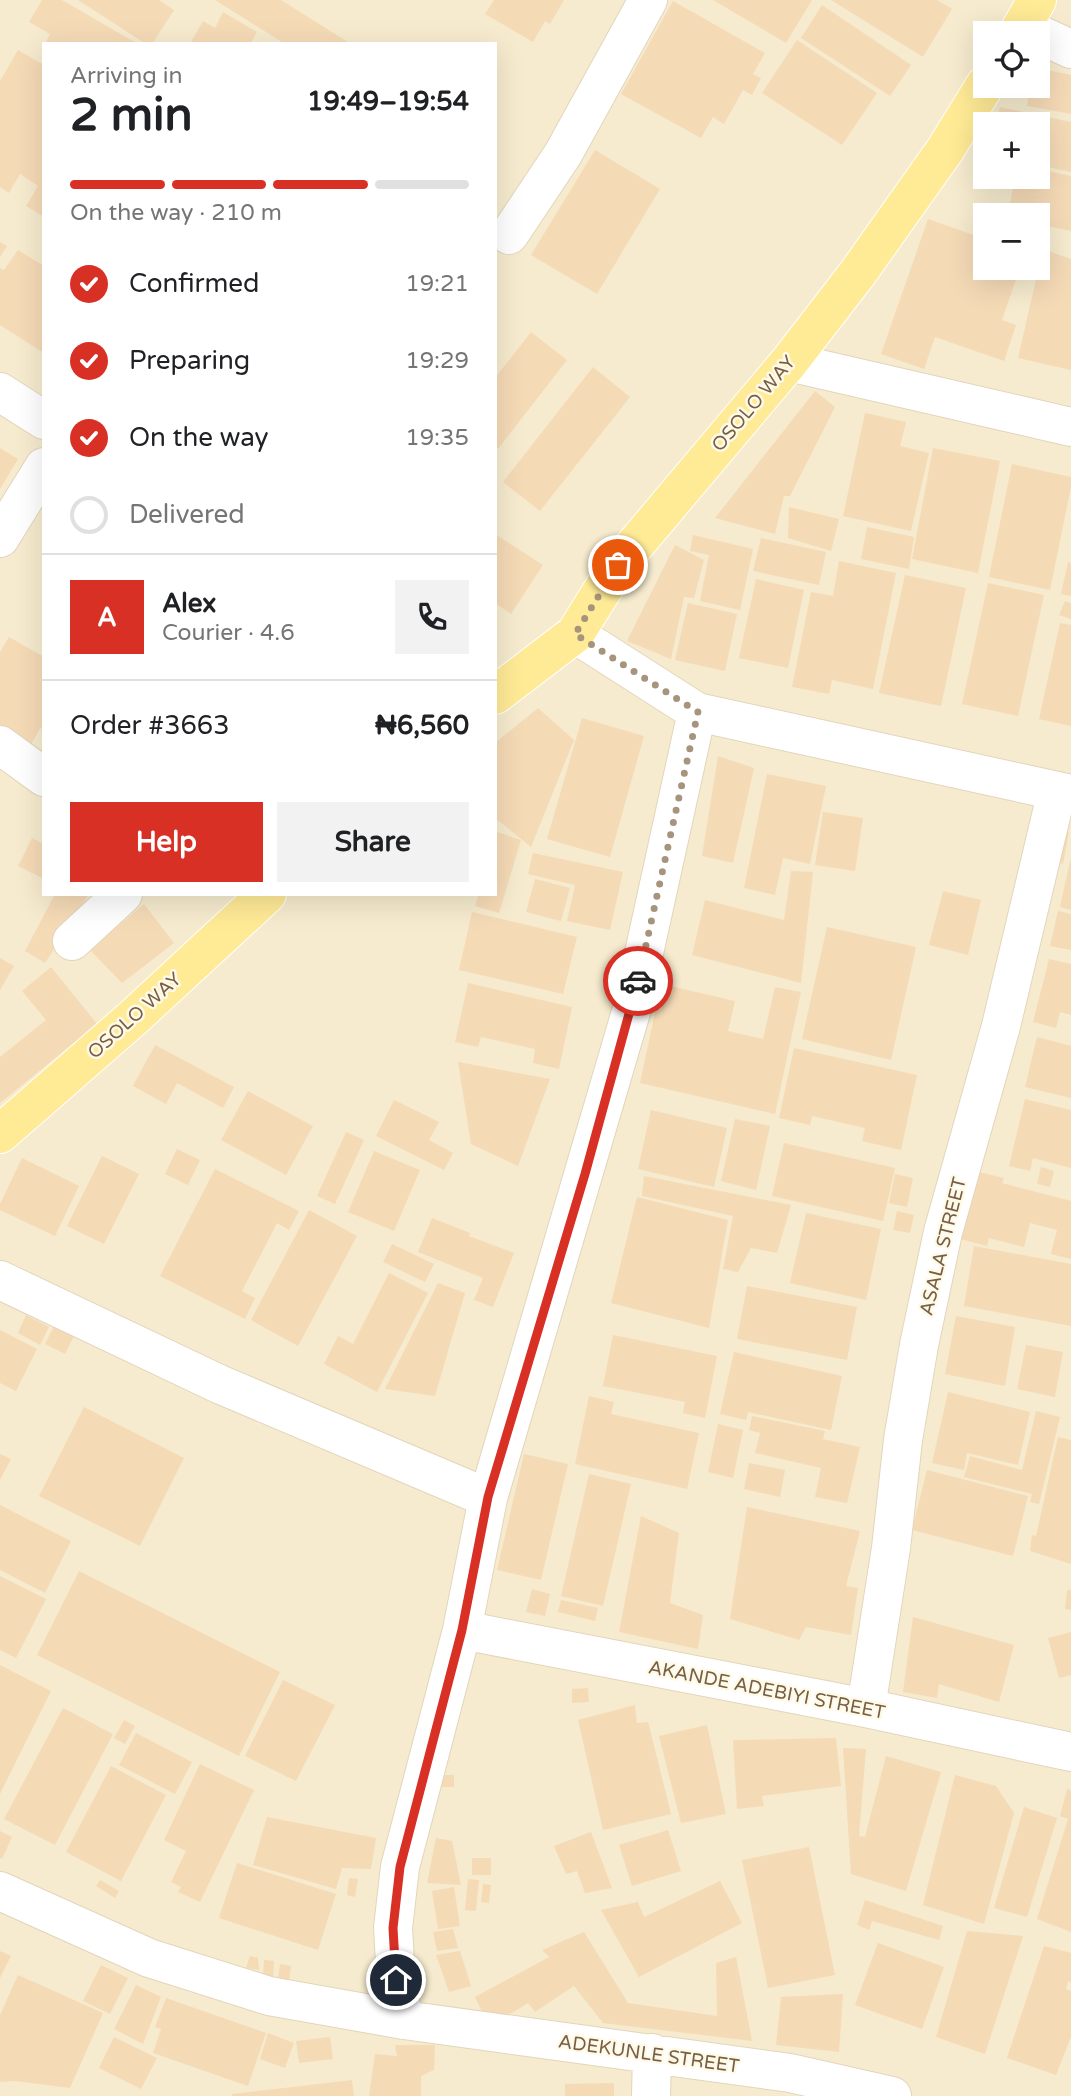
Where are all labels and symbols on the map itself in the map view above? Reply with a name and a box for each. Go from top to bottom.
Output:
street label: OSOLO WAY [707,351,800,456]
pin [588,535,648,595]
courier [603,946,673,1016]
street label: OSOLO WAY [83,968,186,1063]
street label: ASALA STREET [915,1174,971,1318]
street label: AKANDE ADEBIYI STREET [646,1656,888,1724]
pin [366,1950,426,2010]
street label: ADEKUNLE STREET [557,2030,741,2078]

